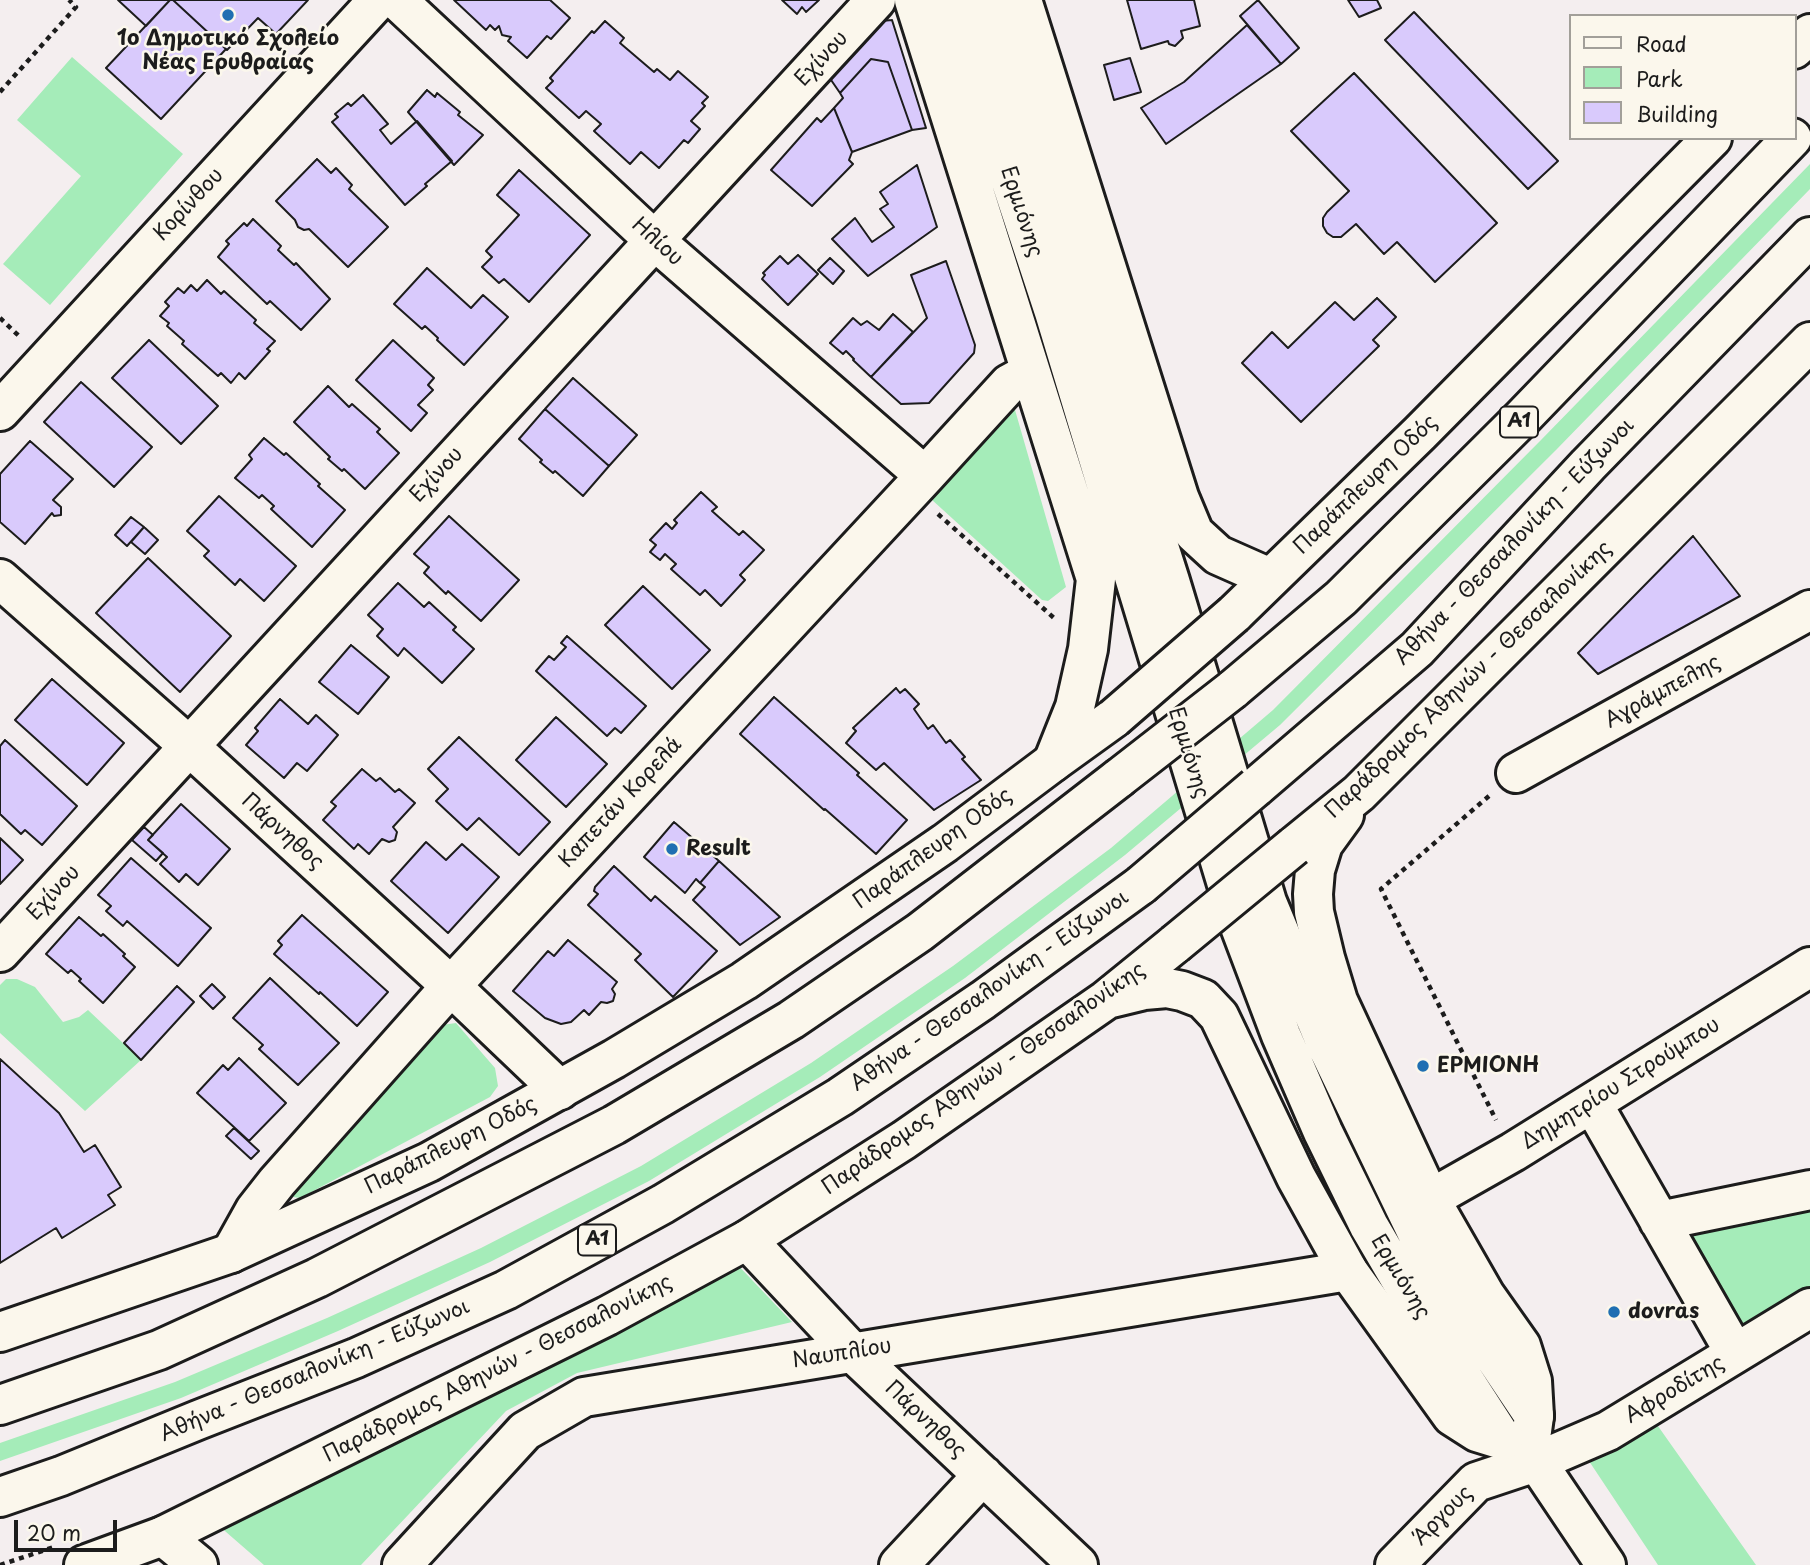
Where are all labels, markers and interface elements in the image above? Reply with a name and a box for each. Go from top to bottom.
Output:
marker: 1ο Δημοτικό Σχολείο Νέας Ερυθραίας [220,7,236,23]
legend [1568,14,1796,140]
place label: 1ο Δημοτικό Σχολείο Νέας Ερυθραίας [117,26,339,76]
street label: Εχίνου [790,26,854,92]
text: Road [1636,27,1687,59]
text: Park [1636,62,1683,94]
text: Building [1636,97,1718,129]
street label: Κορίνθου [149,163,229,247]
street label: Ερμιόνης [994,163,1048,261]
street label: Ηλίου [626,212,688,272]
road number: Α1 [1500,406,1538,438]
street label: Παράπλευρη Οδός [1289,410,1443,560]
street label: Αθήνα - Θεσσαλονίκη - Εύζωνοι [1390,413,1640,671]
street label: Εχίνου [405,442,469,508]
street label: Παράδρομος Αθηνών - Θεσσαλονίκης [1321,536,1617,824]
street label: Αγράμπελης [1601,650,1725,734]
street label: Ερμιόνης [1162,704,1214,802]
street label: Καπετάν Κορελά [554,733,688,873]
street label: Παράπλευρη Οδός [849,783,1017,915]
street label: Πάρνηθος [236,789,328,875]
place label: Result [686,836,751,862]
marker: Result [664,841,680,857]
street label: Εχίνου [22,860,86,926]
street label: Αθήνα - Θεσσαλονίκη - Εύζωνοι [846,885,1134,1097]
street label: Παράδρομος Αθηνών - Θεσσαλονίκης [818,957,1150,1201]
street label: Δημητρίου Στρούμπου [1517,1013,1725,1155]
place label: ΕΡΜΙΟΝΗ [1437,1053,1539,1079]
marker: ΕΡΜΙΟΝΗ [1415,1058,1431,1074]
street label: Παράπλευρη Οδός [361,1092,541,1200]
road number: Α1 [578,1224,616,1256]
street label: Ερμιόνης [1365,1230,1435,1324]
street label: Παράδρομος Αθηνών - Θεσσαλονίκης [319,1270,677,1468]
street label: Αθήνα - Θεσσαλονίκη - Εύζωνοι [157,1294,473,1448]
place label: dovras [1628,1299,1699,1325]
marker: dovras [1606,1304,1622,1320]
street label: Ναυπλίου [791,1334,893,1374]
street label: Αφροδίτης [1621,1351,1729,1429]
street label: Πάρνηθος [879,1376,971,1464]
street label: Άργους [1408,1481,1478,1551]
scale bar [18,1506,121,1550]
text: 20 m [27,1516,81,1548]

